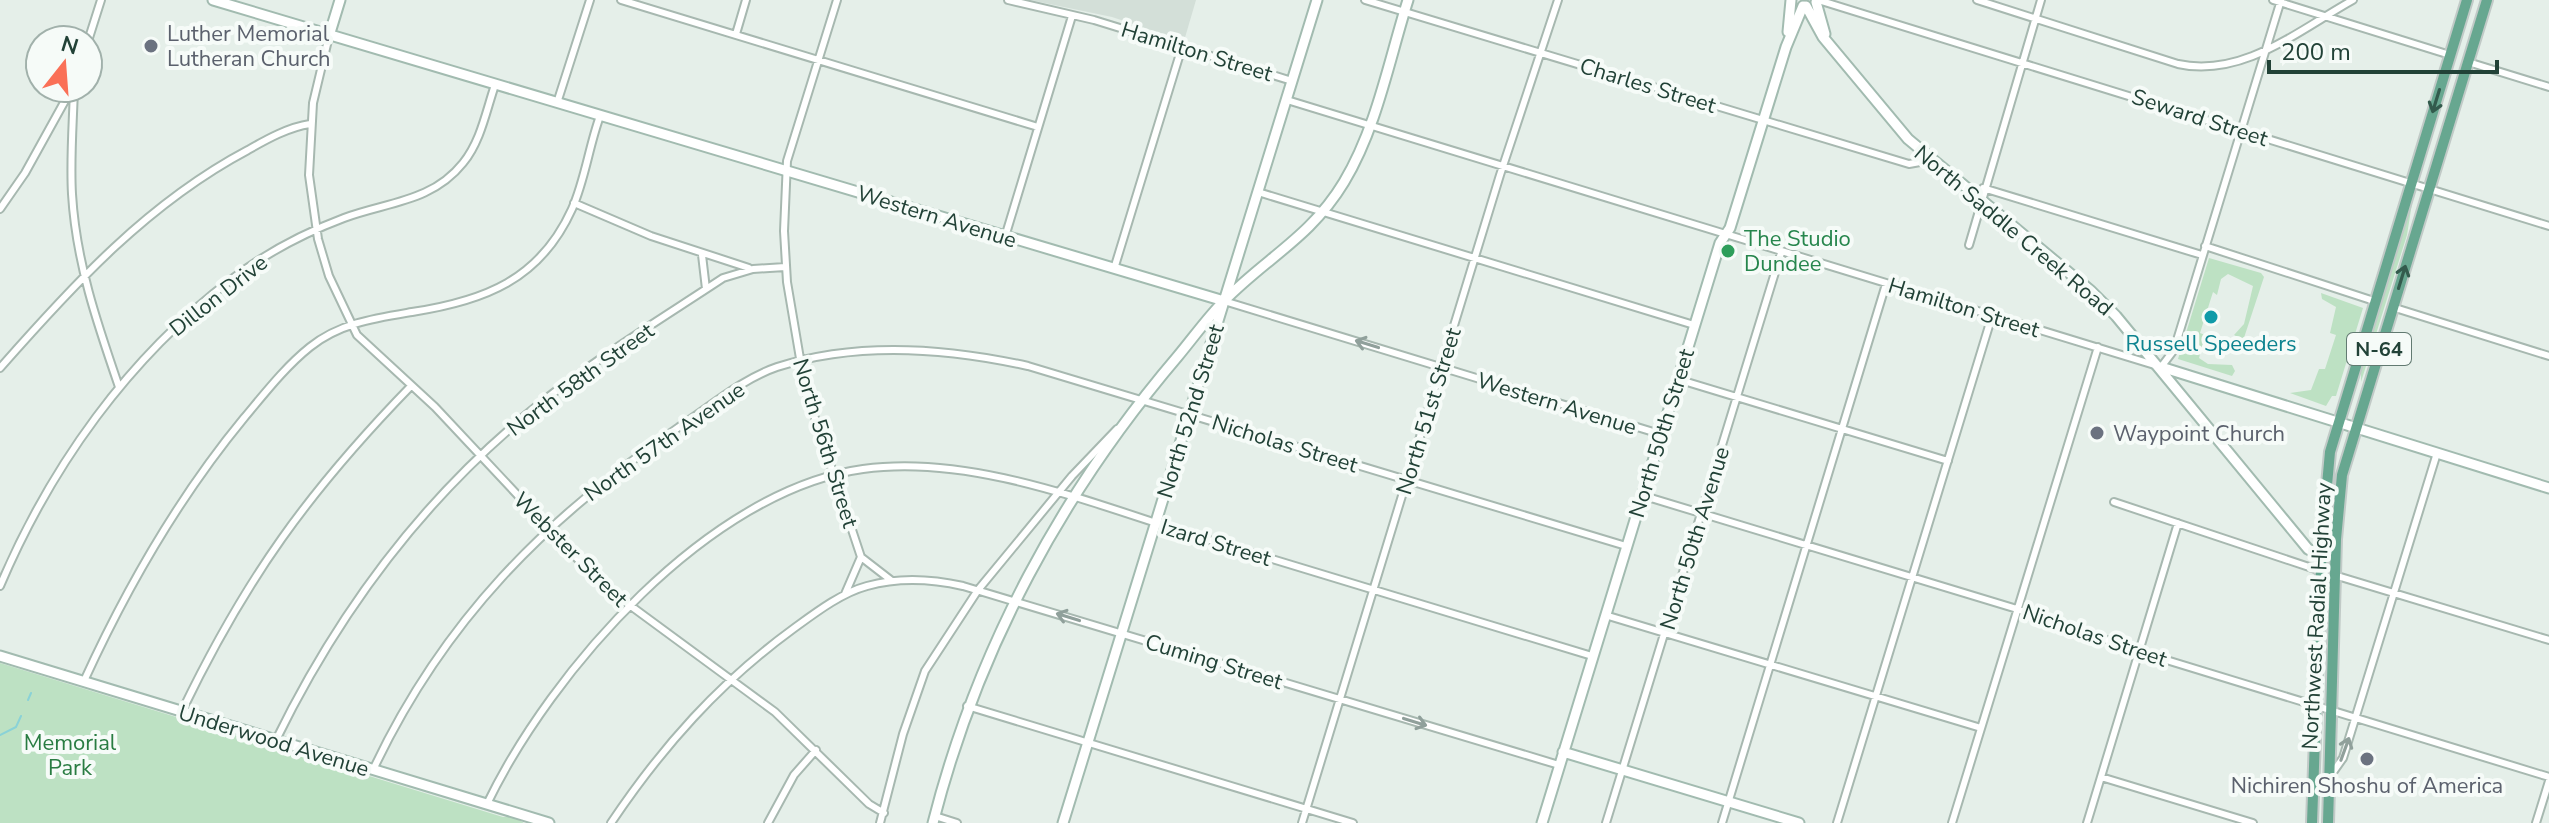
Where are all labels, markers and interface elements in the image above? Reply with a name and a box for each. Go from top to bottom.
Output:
street label: Hamilton Street [1117,15,1276,89]
place label: Luther Memorial Lutheran Church [167,19,331,74]
north arrow [24,24,104,104]
scale bar [2269,24,2497,74]
text: N [57,29,82,63]
text: 200 m [2281,36,2351,68]
marker: Luther Memorial Lutheran Church [142,37,160,55]
street label: Charles Street [1576,51,1720,121]
street label: Seward Street [2128,82,2272,154]
one-way arrow [2428,88,2443,114]
street label: North Saddle Creek Road [1907,139,2119,323]
street label: Western Avenue [853,178,1020,255]
place label: The Studio Dundee [1744,224,1851,279]
marker: The Studio Dundee [1719,242,1737,260]
street label: Dillon Drive [163,248,274,344]
one-way arrow [2395,264,2410,290]
street label: Hamilton Street [1884,271,2043,345]
marker: Russell Speeders [2202,308,2220,326]
street label: North 58th Street [501,316,660,443]
street label: North 52nd Street [1150,320,1232,502]
street label: North 51st Street [1389,324,1469,498]
place label: Russell Speeders [2125,329,2297,359]
road number: N-64 [2347,333,2411,365]
one-way arrow [1354,336,1380,351]
street label: North 50th Street [1622,345,1702,521]
street label: North 56th Street [785,355,865,532]
street label: Western Avenue [1473,365,1640,442]
street label: North 57th Avenue [578,375,751,509]
street label: Nicholas Street [1208,408,1361,480]
place label: Waypoint Church [2113,419,2285,449]
marker: Waypoint Church [2088,424,2106,442]
street label: North 50th Avenue [1653,443,1737,634]
street label: Northwest Radial Highway [2295,481,2339,750]
street label: Webster Street [506,486,634,614]
street label: Izard Street [1157,512,1275,574]
street label: Nicholas Street [2019,597,2171,675]
one-way arrow [1055,609,1081,624]
street label: Cuming Street [1141,627,1286,697]
street label: Underwood Avenue [175,698,373,784]
one-way arrow [1402,716,1427,730]
park label: Memorial Park [24,728,117,783]
one-way arrow [2339,737,2353,762]
marker: Nichiren Shoshu of America [2358,750,2376,768]
place label: Nichiren Shoshu of America [2231,771,2503,801]

